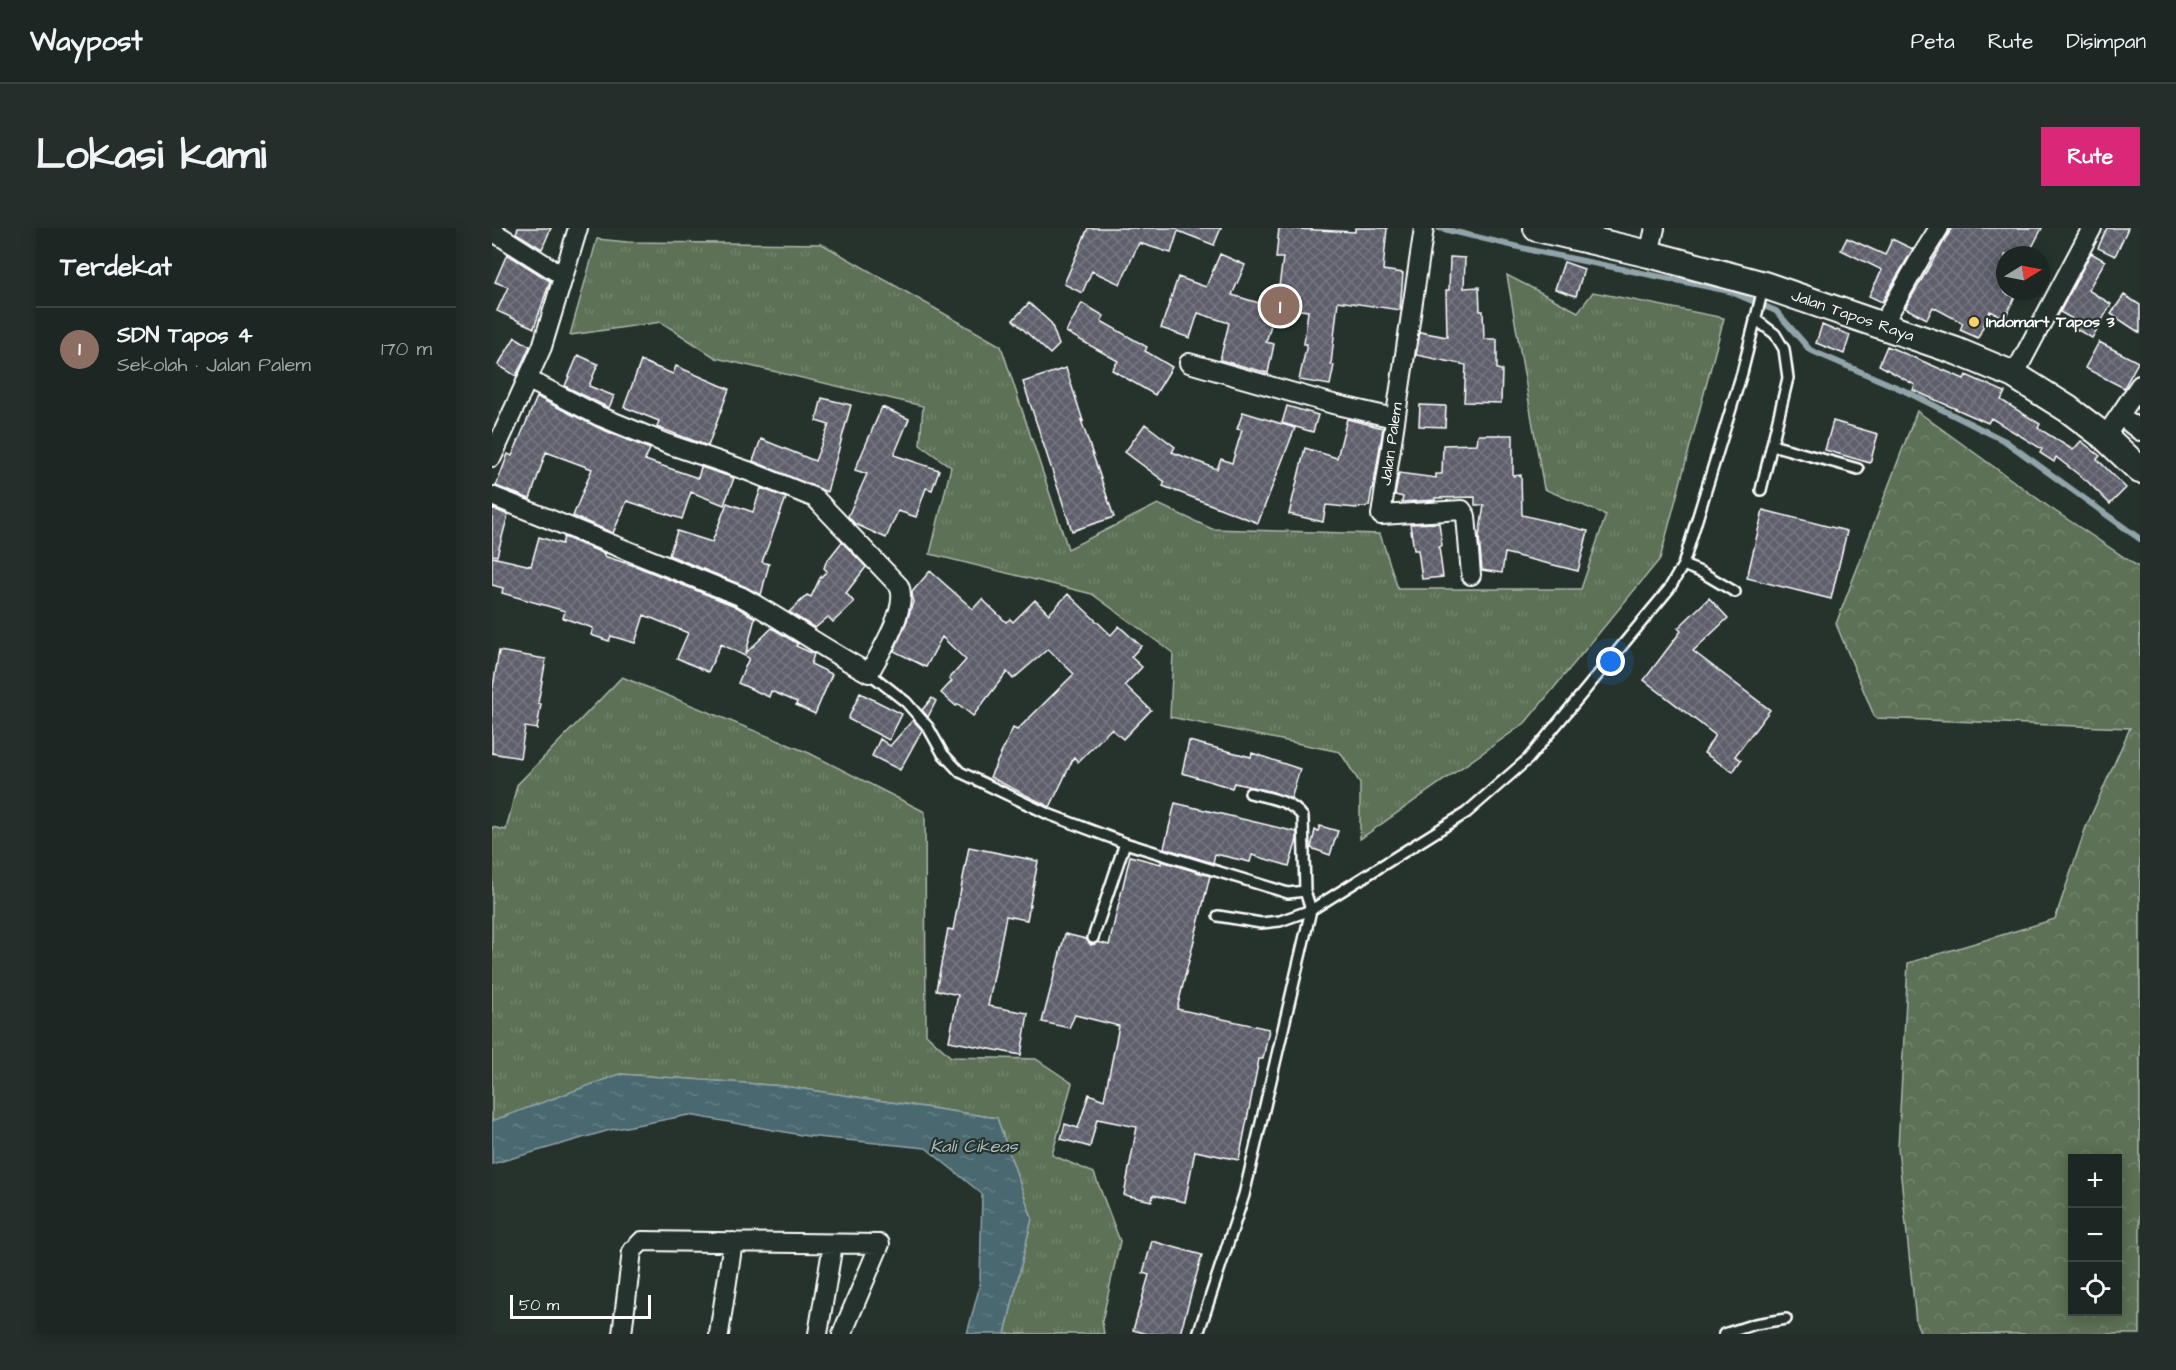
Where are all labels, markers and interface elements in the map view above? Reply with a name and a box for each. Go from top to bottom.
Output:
text: Waypost [30,22,143,61]
text: Peta [1911,27,1955,56]
text: Rute [1988,27,2033,56]
text: Disimpan [2066,27,2146,56]
text: Lokasi kami [36,127,266,185]
button: Rute [2041,127,2140,186]
north arrow [1996,246,2050,300]
text: Terdekat [60,249,172,285]
pin: 1 [1260,284,1300,328]
street label: Jalan Tapos Raya [1788,284,1917,347]
place label: Indomart Tapos 3 [1986,311,2115,333]
marker: Indomart Tapos 3 [1967,315,1981,329]
text: SDN Tapos 4 [117,320,252,351]
text: 1 [78,335,81,363]
text: 170 m [381,335,432,363]
text: Sekolah · Jalan Palem [117,351,311,379]
street label: Jalan Palem [1374,401,1408,487]
your location [1596,647,1625,676]
water label: Kali Cikeas [930,1134,1019,1159]
map controls [2068,1154,2122,1316]
button: + [2068,1154,2122,1208]
button: − [2068,1208,2122,1262]
button: locate [2068,1262,2122,1316]
scale bar [510,1292,651,1320]
text: 50 m [519,1294,559,1316]

